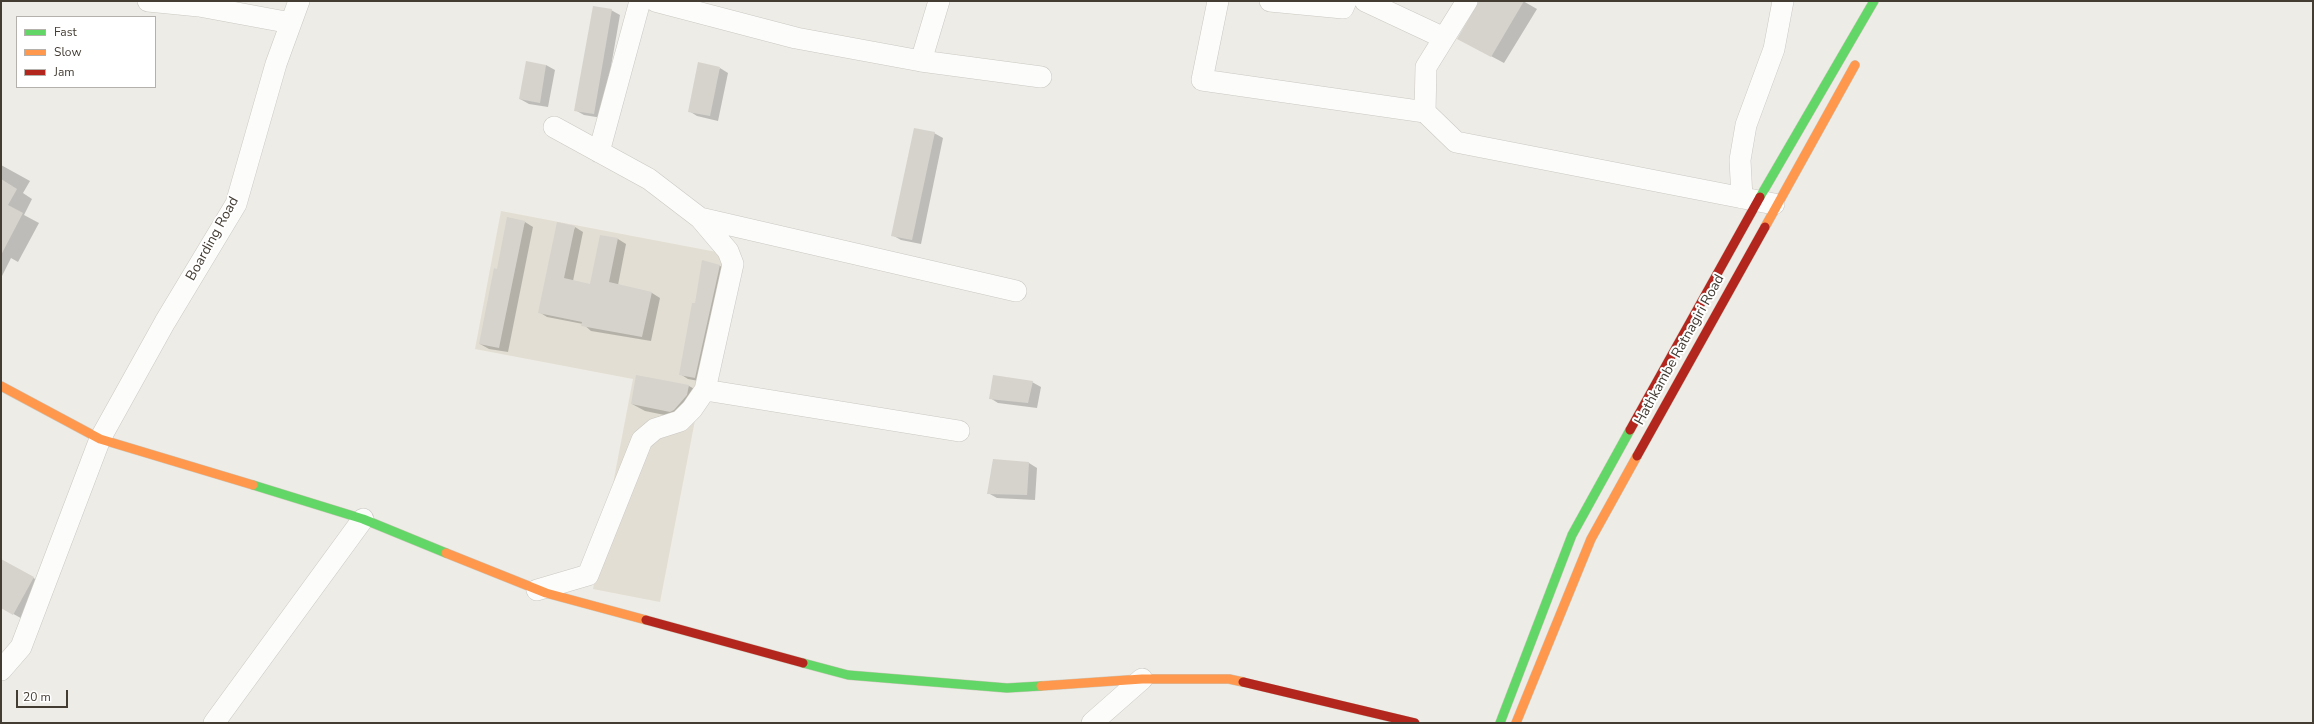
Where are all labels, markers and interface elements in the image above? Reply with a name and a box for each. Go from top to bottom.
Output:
legend [16,16,156,88]
text: Fast [54,24,77,40]
text: Slow [54,44,82,60]
text: Jam [54,64,75,80]
street label: Boarding Road [183,194,243,284]
street label: Hathkambe Ratnagiri Road [1632,272,1728,428]
scale bar [18,682,70,708]
text: 20 m [23,689,51,705]

